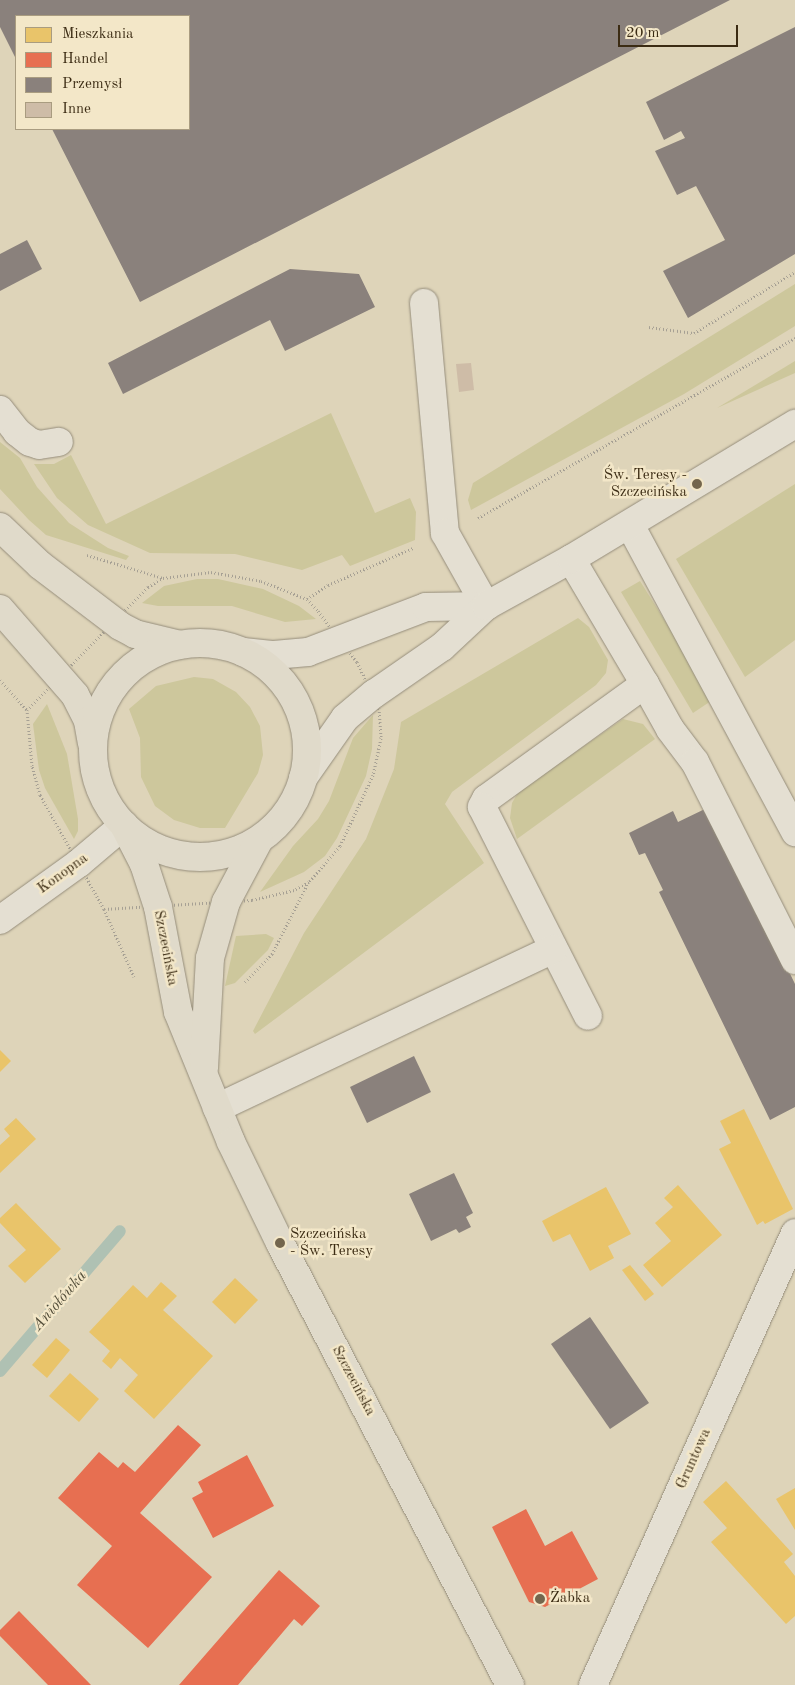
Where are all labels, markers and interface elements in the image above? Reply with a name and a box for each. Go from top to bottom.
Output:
legend [15,15,190,130]
scale bar [620,15,740,47]
text: 20 m [626,26,660,41]
text: Mieszkania [62,27,133,42]
text: Handel [62,52,108,67]
text: Przemysł [62,77,122,92]
text: Inne [62,102,91,117]
place label: Św. Teresy - Szczecińska [604,466,687,501]
marker: Św. Teresy - Szczecińska [691,478,703,490]
street label: Konopna [34,850,92,898]
street label: Szczecińska [149,909,181,987]
place label: Szczecińska - Św. Teresy [290,1225,373,1260]
marker: Szczecińska - Św. Teresy [274,1237,286,1249]
water label: Aniołówka [29,1267,91,1335]
street label: Szczecińska [327,1343,379,1419]
street label: Gruntowa [673,1426,715,1492]
place label: Żabka [550,1590,590,1608]
marker: Żabka [534,1593,546,1605]

